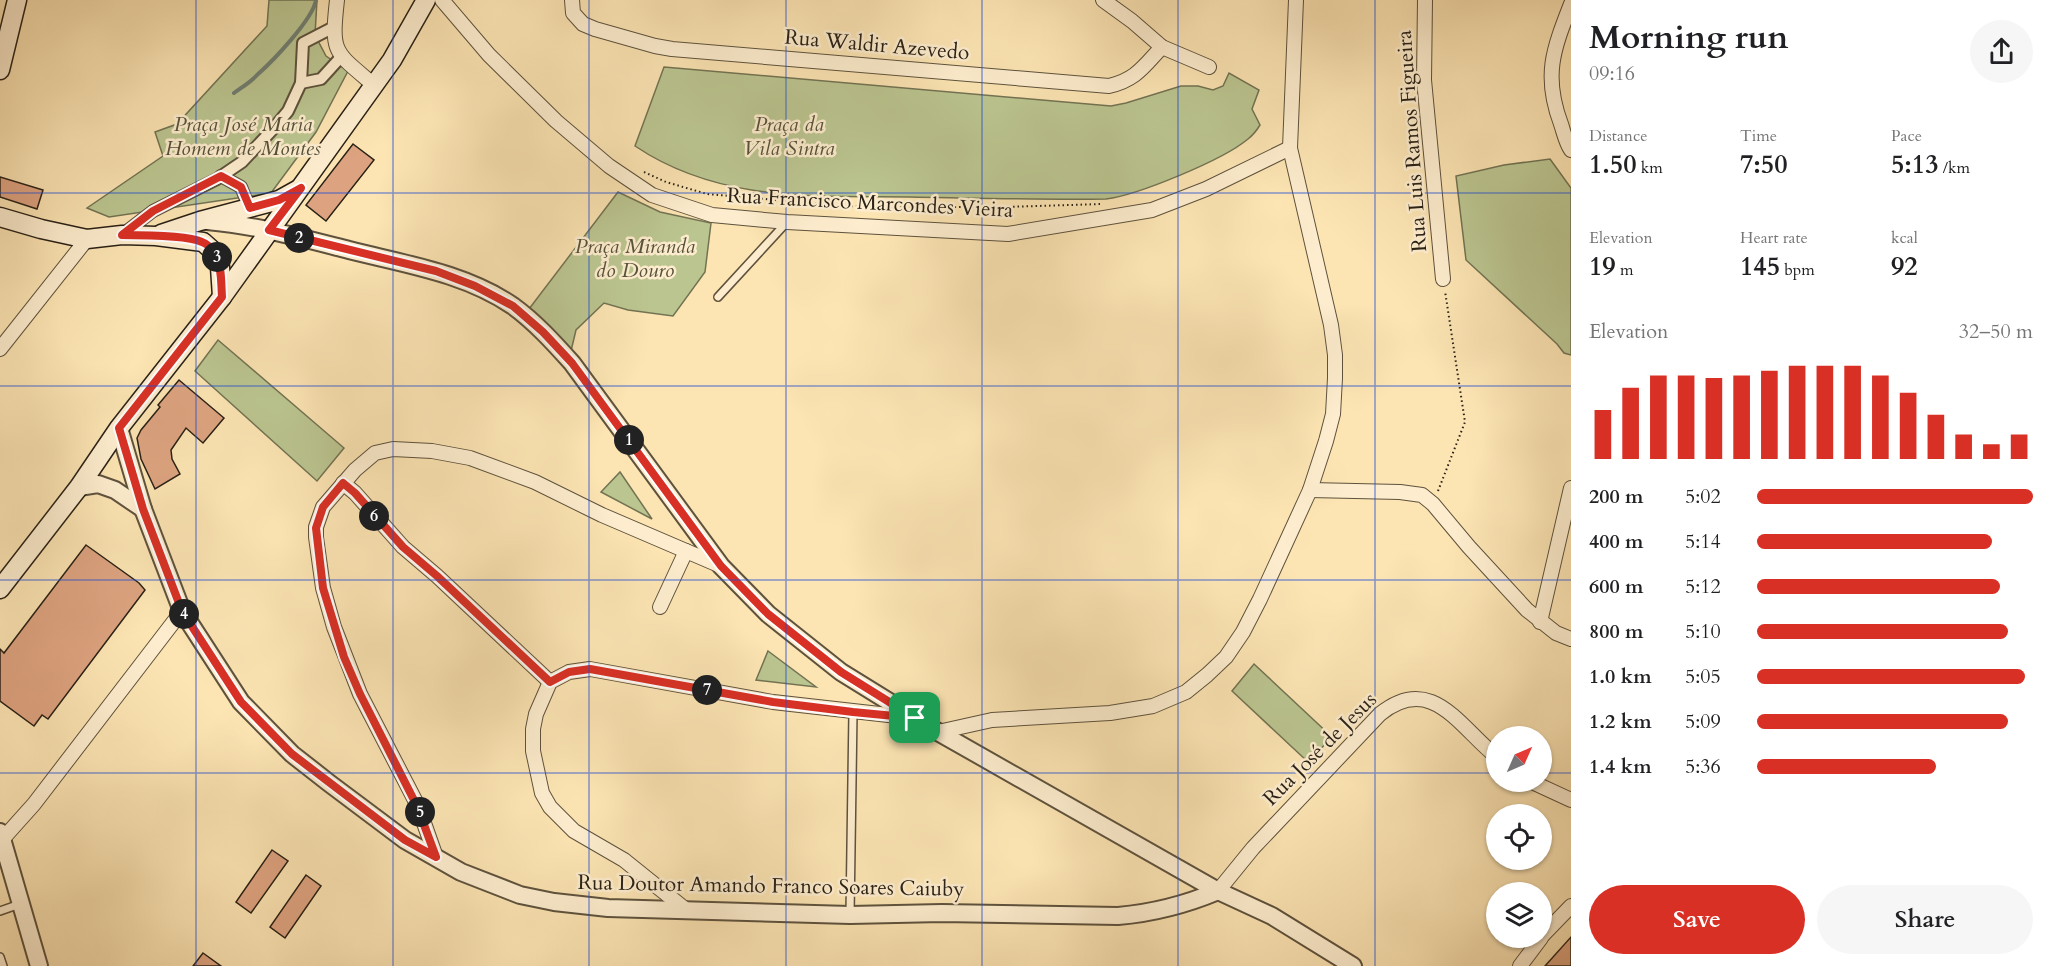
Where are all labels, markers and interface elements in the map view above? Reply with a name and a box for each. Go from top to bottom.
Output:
text: Morning run [1589,15,1789,60]
button: share [1970,20,2033,83]
street label: Rua Waldir Azevedo [783,22,971,68]
street label: Rua Luis Ramos Figueira [1390,29,1434,253]
text: 09:16 [1589,60,1635,87]
park label: Praça José Maria Homem de Montes [165,110,321,163]
park label: Praça da Vila Sintra [743,110,835,163]
text: Distance [1589,125,1647,147]
text: Time [1740,125,1777,147]
text: Pace [1891,125,1922,147]
text: 1.50 [1589,147,1637,182]
text: 7:50 [1740,147,1788,182]
text: 5:13 [1891,147,1939,182]
text: km [1637,157,1663,179]
text: /km [1939,157,1970,179]
street label: Rua Francisco Marcondes Vieira [726,181,1014,225]
pin: 2 [284,223,314,253]
text: 2 [295,227,303,249]
text: Elevation [1589,227,1653,249]
text: Heart rate [1740,227,1808,249]
text: kcal [1891,227,1918,249]
park label: Praça Miranda do Douro [575,232,695,285]
pin: 3 [202,242,232,272]
text: 3 [213,246,221,268]
text: 19 [1589,249,1616,284]
text: 145 [1740,249,1780,284]
text: 92 [1891,249,1918,284]
text: m [1616,259,1633,281]
text: bpm [1780,259,1815,281]
text: Elevation [1589,318,1668,345]
text: 32–50 m [1959,318,2033,345]
pin: 1 [614,425,644,455]
text: 1 [625,429,633,451]
text: 200 m [1589,483,1644,510]
text: 5:02 [1685,483,1721,510]
pin: 6 [359,501,389,531]
text: 6 [370,505,378,527]
text: 400 m [1589,528,1644,555]
text: 5:14 [1685,528,1721,555]
text: 600 m [1589,573,1644,600]
text: 5:12 [1685,573,1721,600]
pin: 4 [169,599,199,629]
text: 4 [180,603,188,625]
text: 800 m [1589,618,1644,645]
text: 5:10 [1685,618,1721,645]
text: 1.0 km [1589,663,1652,690]
text: 5:05 [1685,663,1721,690]
pin: 7 [692,675,722,705]
text: 7 [703,679,711,701]
street label: Rua José de Jesus [1257,686,1383,812]
pin [889,692,940,743]
icon: arrive [898,701,931,734]
text: 1.2 km [1589,708,1652,735]
text: 5:09 [1685,708,1721,735]
north arrow [1486,726,1552,792]
map controls [1486,726,1552,948]
text: 1.4 km [1589,753,1652,780]
text: 5:36 [1685,753,1721,780]
pin: 5 [405,797,435,827]
text: 5 [416,801,424,823]
button: locate [1486,804,1552,870]
street label: Rua Doutor Amando Franco Soares Caiuby [577,868,965,904]
button: layers [1486,882,1552,948]
button: Save [1589,885,1805,954]
button: Share [1817,885,2033,954]

